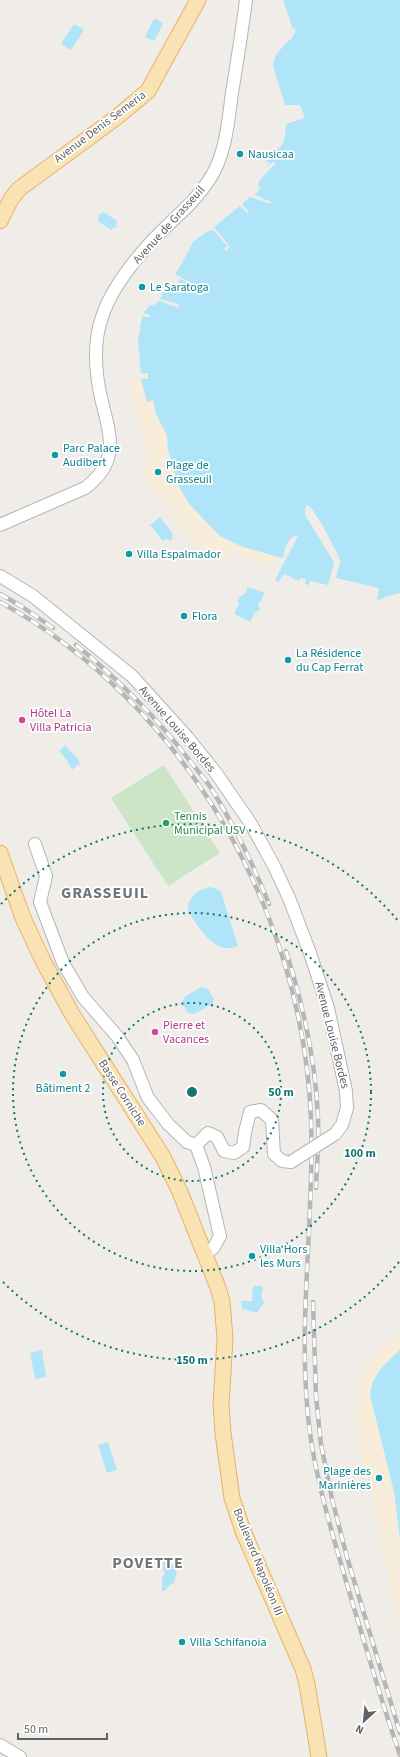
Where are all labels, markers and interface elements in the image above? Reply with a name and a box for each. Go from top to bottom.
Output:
street label: Avenue Denis Semeria [51,87,149,167]
place label: Nausicaa [248,146,294,163]
marker: Nausicaa [235,149,245,159]
street label: Avenue de Grasseuil [129,182,209,268]
place label: Le Saratoga [150,279,209,296]
marker: Le Saratoga [137,282,147,292]
place label: Parc Palace Audibert [63,440,120,471]
marker: Parc Palace Audibert [50,450,60,460]
place label: Plage de Grasseuil [166,457,212,488]
marker: Plage de Grasseuil [153,467,163,477]
place label: Villa Espalmador [137,546,222,563]
marker: Villa Espalmador [124,549,134,559]
place label: Flora [192,608,217,625]
marker: Flora [179,611,189,621]
place label: La Résidence du Cap Ferrat [296,645,363,676]
marker: La Résidence du Cap Ferrat [283,655,293,665]
street label: Avenue Louise Bordes [135,682,219,776]
place label: Hôtel La Villa Patricia [30,705,92,736]
marker: Hôtel La Villa Patricia [17,715,27,725]
place label: Tennis Municipal USV [174,808,246,839]
marker: Tennis Municipal USV [161,818,171,828]
district label: GRASSEUIL [61,882,149,904]
street label: Avenue Louise Bordes [310,980,354,1090]
place label: Pierre et Vacances [163,1017,209,1048]
marker: Pierre et Vacances [150,1027,160,1037]
street label: Basse Corniche [94,1056,150,1130]
marker: Bâtiment 2 [58,1069,68,1079]
place label: Bâtiment 2 [36,1080,90,1097]
text: 50 m [268,1084,294,1101]
centre of rings [185,1085,199,1099]
text: 100 m [344,1145,376,1162]
place label: Villa Hors les Murs [260,1241,307,1272]
marker: Villa Hors les Murs [247,1251,257,1261]
text: 150 m [176,1352,208,1369]
place label: Plage des Marinières [319,1463,371,1494]
marker: Plage des Marinières [374,1473,384,1483]
street label: Boulevard Napoléon III [229,1506,287,1618]
district label: POVETTE [112,1552,184,1574]
place label: Villa Schifanoia [190,1634,266,1651]
marker: Villa Schifanoia [177,1637,187,1647]
north arrow [344,1701,384,1741]
scale bar [18,1715,107,1741]
text: 50 m [24,1721,48,1738]
text: N [353,1721,366,1738]

